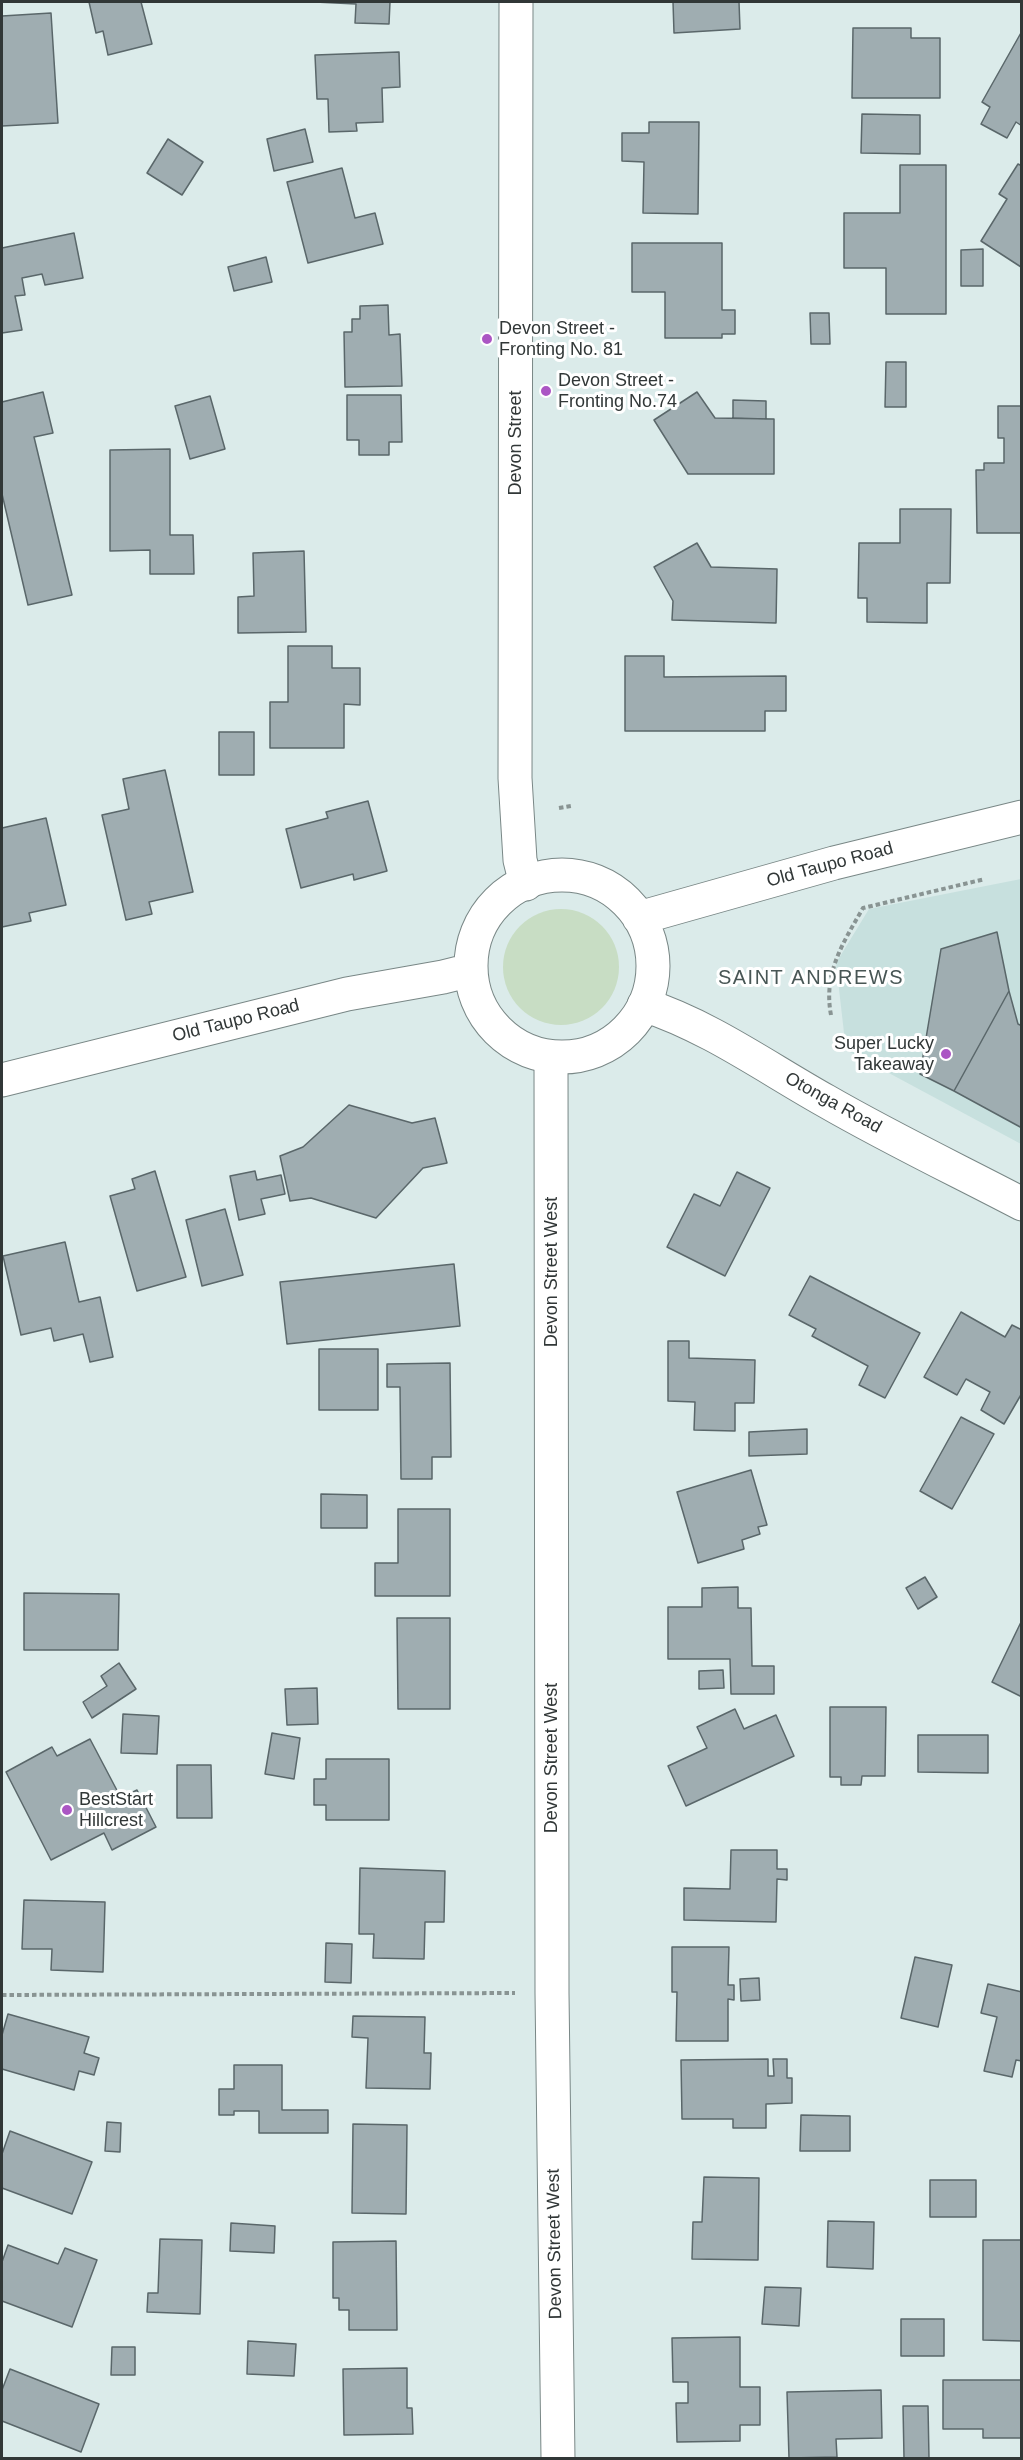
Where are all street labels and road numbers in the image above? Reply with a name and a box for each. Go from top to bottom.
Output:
street label: Devon Street [505,390,527,496]
street label: Old Taupo Road [764,838,896,892]
street label: Old Taupo Road [170,995,302,1047]
street label: Otonga Road [781,1068,885,1138]
street label: Devon Street West [541,1197,563,1347]
street label: Devon Street West [541,1683,563,1833]
street label: Devon Street West [543,2168,567,2320]

